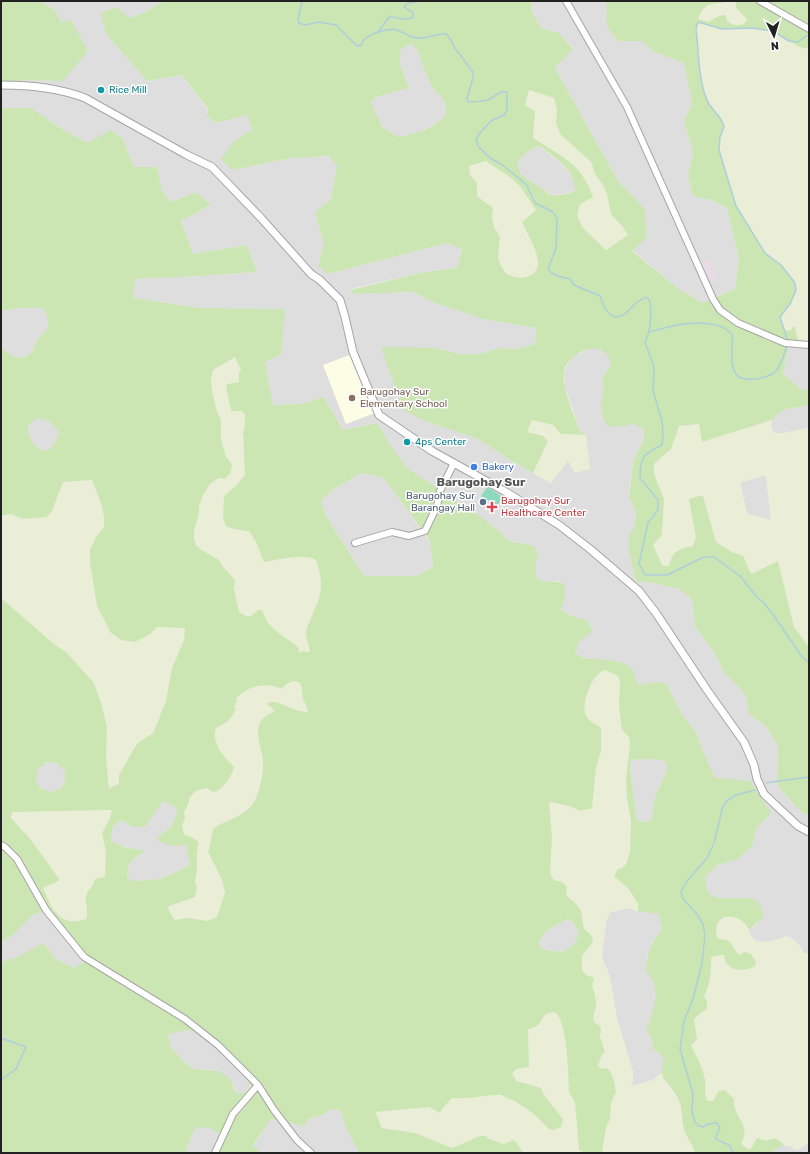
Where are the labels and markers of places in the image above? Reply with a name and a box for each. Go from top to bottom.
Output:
place label: Rice Mill [109,84,147,96]
marker: Rice Mill [96,85,106,95]
place label: Barugohay Sur Elementary School [360,386,447,410]
marker: Barugohay Sur Elementary School [347,393,357,403]
place label: 4ps Center [415,436,466,448]
marker: 4ps Center [402,437,412,447]
place label: Bakery [482,461,515,473]
marker: Bakery [469,462,479,472]
place label: Barugohay Sur Barangay Hall [406,490,475,514]
place label: Barugohay Sur Healthcare Center [501,495,586,519]
marker: Barugohay Sur Barangay Hall [478,497,488,507]
marker: Barugohay Sur Healthcare Center [486,501,498,513]

